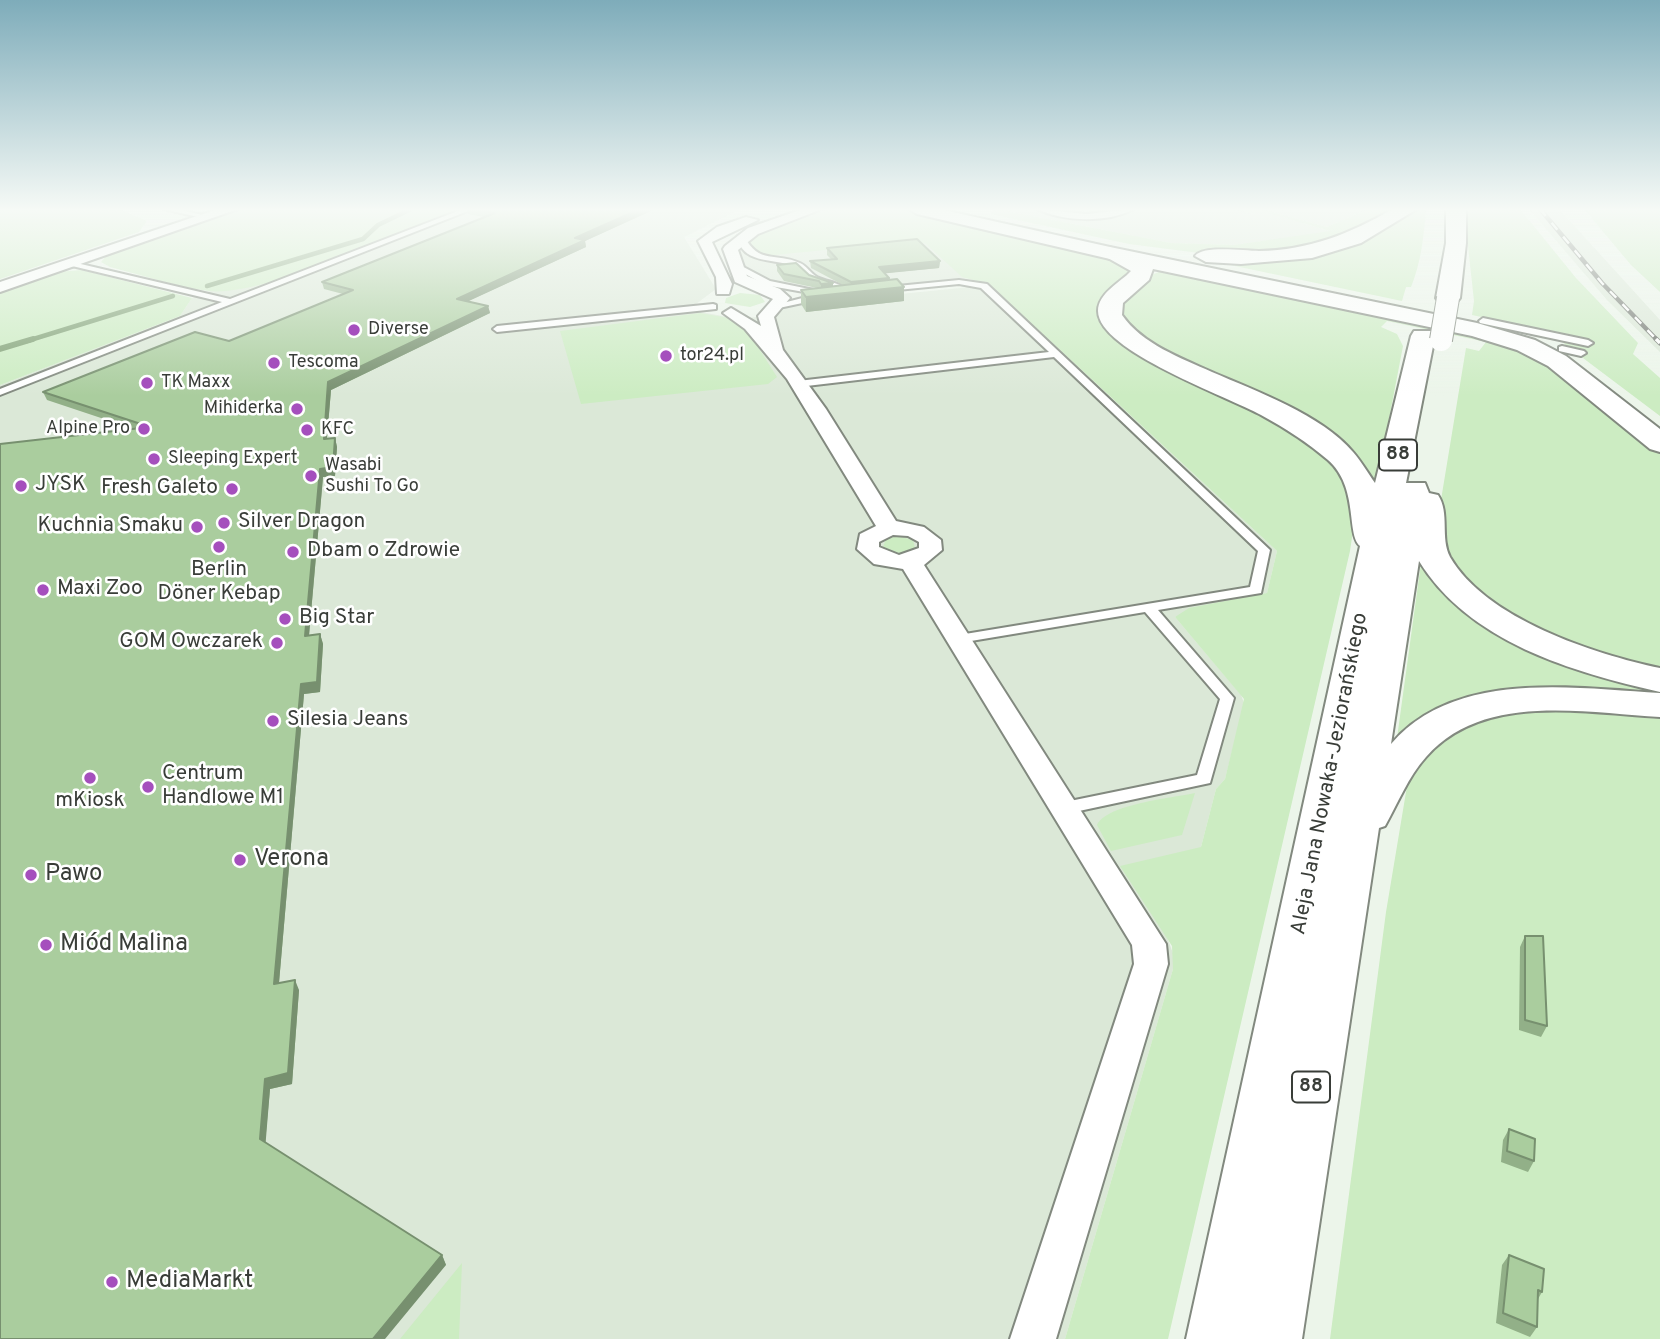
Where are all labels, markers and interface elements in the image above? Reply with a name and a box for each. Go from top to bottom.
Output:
place label: Diverse [368,319,429,341]
marker: Diverse [346,322,362,338]
place label: tor24.pl [680,345,744,367]
marker: tor24.pl [658,348,674,364]
place label: Tescoma [288,352,359,374]
marker: Tescoma [266,355,282,371]
place label: TK Maxx [161,372,230,394]
marker: TK Maxx [139,375,155,391]
place label: Mihiderka [204,398,283,420]
marker: Mihiderka [289,401,305,417]
place label: Alpine Pro [46,418,130,440]
place label: KFC [321,419,354,441]
marker: Alpine Pro [136,421,152,437]
marker: KFC [299,422,315,438]
road number: 88 [1379,440,1417,470]
place label: Sleeping Expert [168,448,297,470]
marker: Sleeping Expert [146,451,162,467]
place label: Wasabi Sushi To Go [325,455,419,498]
marker: Wasabi Sushi To Go [303,468,319,484]
place label: JYSK [35,473,86,499]
place label: Fresh Galeto [101,476,218,502]
marker: JYSK [13,478,29,494]
marker: Fresh Galeto [224,481,240,497]
place label: Silver Dragon [238,510,365,536]
place label: Kuchnia Smaku [38,514,183,540]
marker: Silver Dragon [216,515,232,531]
marker: Kuchnia Smaku [189,519,205,535]
marker: Berlin Döner Kebap [211,539,227,555]
place label: Dbam o Zdrowie [307,539,460,565]
marker: Dbam o Zdrowie [285,544,301,560]
place label: Berlin Döner Kebap [157,558,281,608]
place label: Maxi Zoo [57,577,143,603]
marker: Maxi Zoo [35,582,51,598]
place label: Big Star [299,606,374,632]
marker: Big Star [277,611,293,627]
street label: Aleja Jana Nowaka-Jeziorańskiego [1287,611,1375,937]
place label: GOM Owczarek [119,630,263,656]
marker: GOM Owczarek [269,635,285,651]
place label: Silesia Jeans [287,708,408,734]
marker: Silesia Jeans [265,713,281,729]
place label: Centrum Handlowe M1 [162,762,284,812]
marker: mKiosk [82,770,98,786]
marker: Centrum Handlowe M1 [140,779,156,795]
place label: mKiosk [55,789,125,815]
place label: Verona [254,846,329,874]
marker: Verona [232,852,248,868]
place label: Pawo [45,861,102,889]
marker: Pawo [23,867,39,883]
place label: Miód Malina [60,931,188,959]
marker: Miód Malina [38,937,54,953]
road number: 88 [1292,1072,1330,1102]
place label: MediaMarkt [126,1268,253,1296]
marker: MediaMarkt [104,1274,120,1290]

